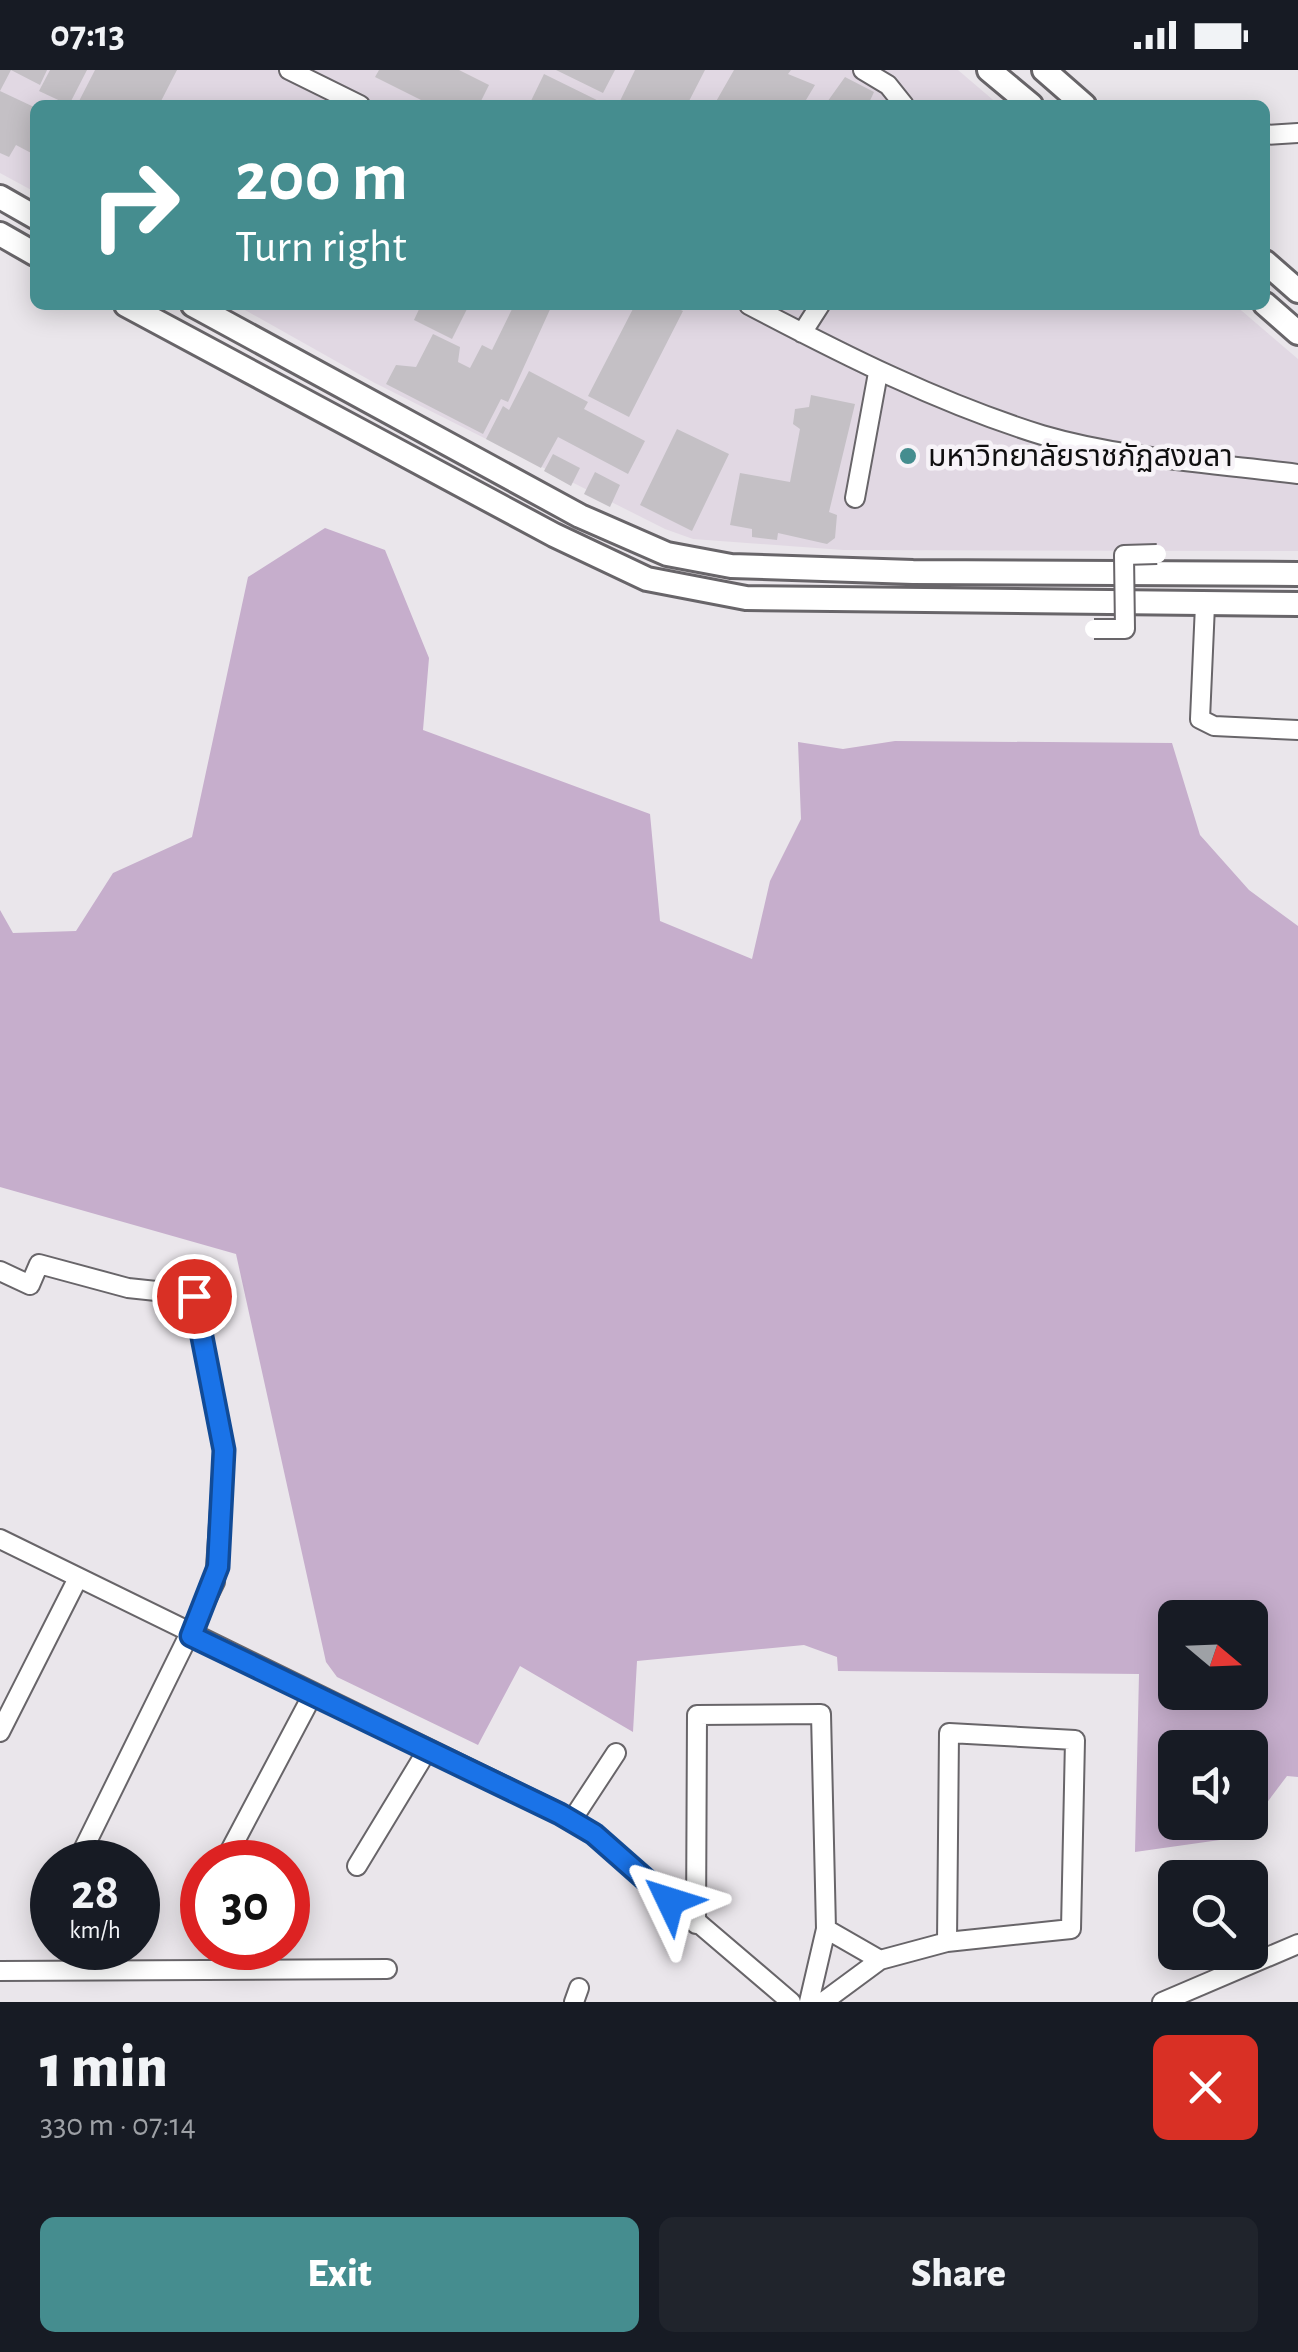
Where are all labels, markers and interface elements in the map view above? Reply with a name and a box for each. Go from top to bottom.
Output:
text: 07:13 [50,16,125,54]
icon: right [70,140,200,270]
text: 200 m [235,143,408,213]
text: Turn right [235,225,407,270]
place label: มหาวิทยาลัยราชภัฏสงขลา [928,442,1233,472]
marker: มหาวิทยาลัยราชภัฏสงขลา [897,445,919,467]
pin [152,1254,237,1339]
icon: arrive [167,1269,222,1324]
north arrow [1158,1600,1268,1710]
map controls [1158,1600,1268,1970]
button: sound [1158,1730,1268,1840]
speed limit sign: 30 [180,1840,310,1970]
position arrow [618,1849,722,1953]
button: search [1158,1860,1268,1970]
text: 28 [71,1868,119,1918]
text: km/h [69,1918,121,1943]
button: close [1153,2035,1258,2140]
text: 1 min [40,2038,168,2098]
text: 330 m · 07:14 [40,2109,196,2141]
button: Exit [40,2217,639,2332]
button: Share [659,2217,1258,2332]

